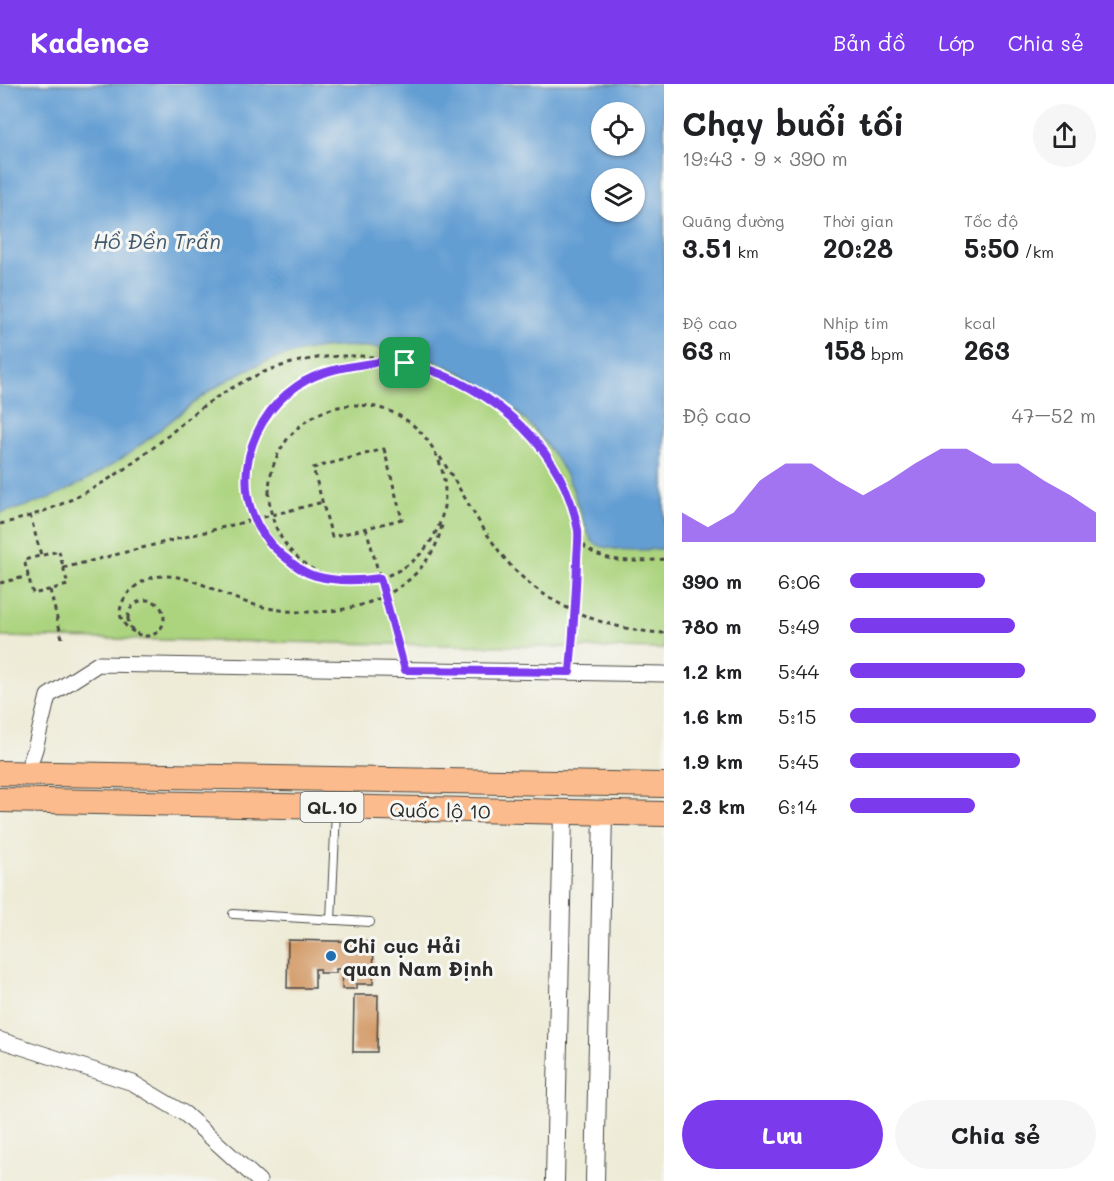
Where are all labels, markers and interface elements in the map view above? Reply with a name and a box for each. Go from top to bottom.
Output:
text: Kadence [30,24,150,60]
text: Bản đồ [833,29,905,56]
text: Lớp [938,29,975,56]
text: Chia sẻ [1008,29,1084,56]
text: Chạy buổi tối [682,101,905,144]
map controls [591,102,645,222]
button: locate [591,102,645,156]
button: share [1033,104,1096,167]
text: 19:43 · 9 × 390 m [682,145,848,171]
button: layers [591,168,645,222]
text: Quãng đường [682,210,784,231]
text: Thời gian [823,210,893,231]
text: Tốc độ [964,210,1018,231]
water label: Hồ Đền Trần [93,227,221,254]
text: 3.51 [682,231,732,265]
text: 20:28 [823,231,893,265]
text: 5:50 [964,231,1019,265]
text: km [732,241,759,262]
text: /km [1019,241,1054,262]
text: Độ cao [682,312,737,333]
text: Nhịp tim [823,312,888,333]
text: kcal [964,312,996,333]
text: 63 [682,333,713,367]
text: 158 [823,333,866,367]
text: 263 [964,333,1010,367]
pin [379,337,430,388]
text: m [713,343,731,364]
text: bpm [866,343,904,364]
icon: arrive [388,346,421,379]
text: Độ cao [682,402,751,428]
text: 47–52 m [1012,402,1096,428]
text: 390 m [682,568,742,594]
text: 6:06 [778,568,821,594]
text: 780 m [682,613,741,639]
text: 5:49 [778,613,819,639]
text: 1.2 km [682,658,742,684]
text: 5:44 [778,658,819,684]
text: 1.6 km [682,703,743,729]
text: 5:15 [778,703,816,729]
text: 1.9 km [682,748,743,774]
text: 5:45 [778,748,819,774]
road number: QL.10 [300,792,364,822]
text: 2.3 km [682,793,745,819]
text: 6:14 [778,793,817,819]
street label: Quốc lộ 10 [389,796,491,824]
place label: Chi cục Hải quan Nam Định [343,932,493,981]
marker: Chi cục Hải quan Nam Định [324,949,338,963]
button: Lưu [682,1100,883,1169]
button: Chia sẻ [895,1100,1096,1169]

